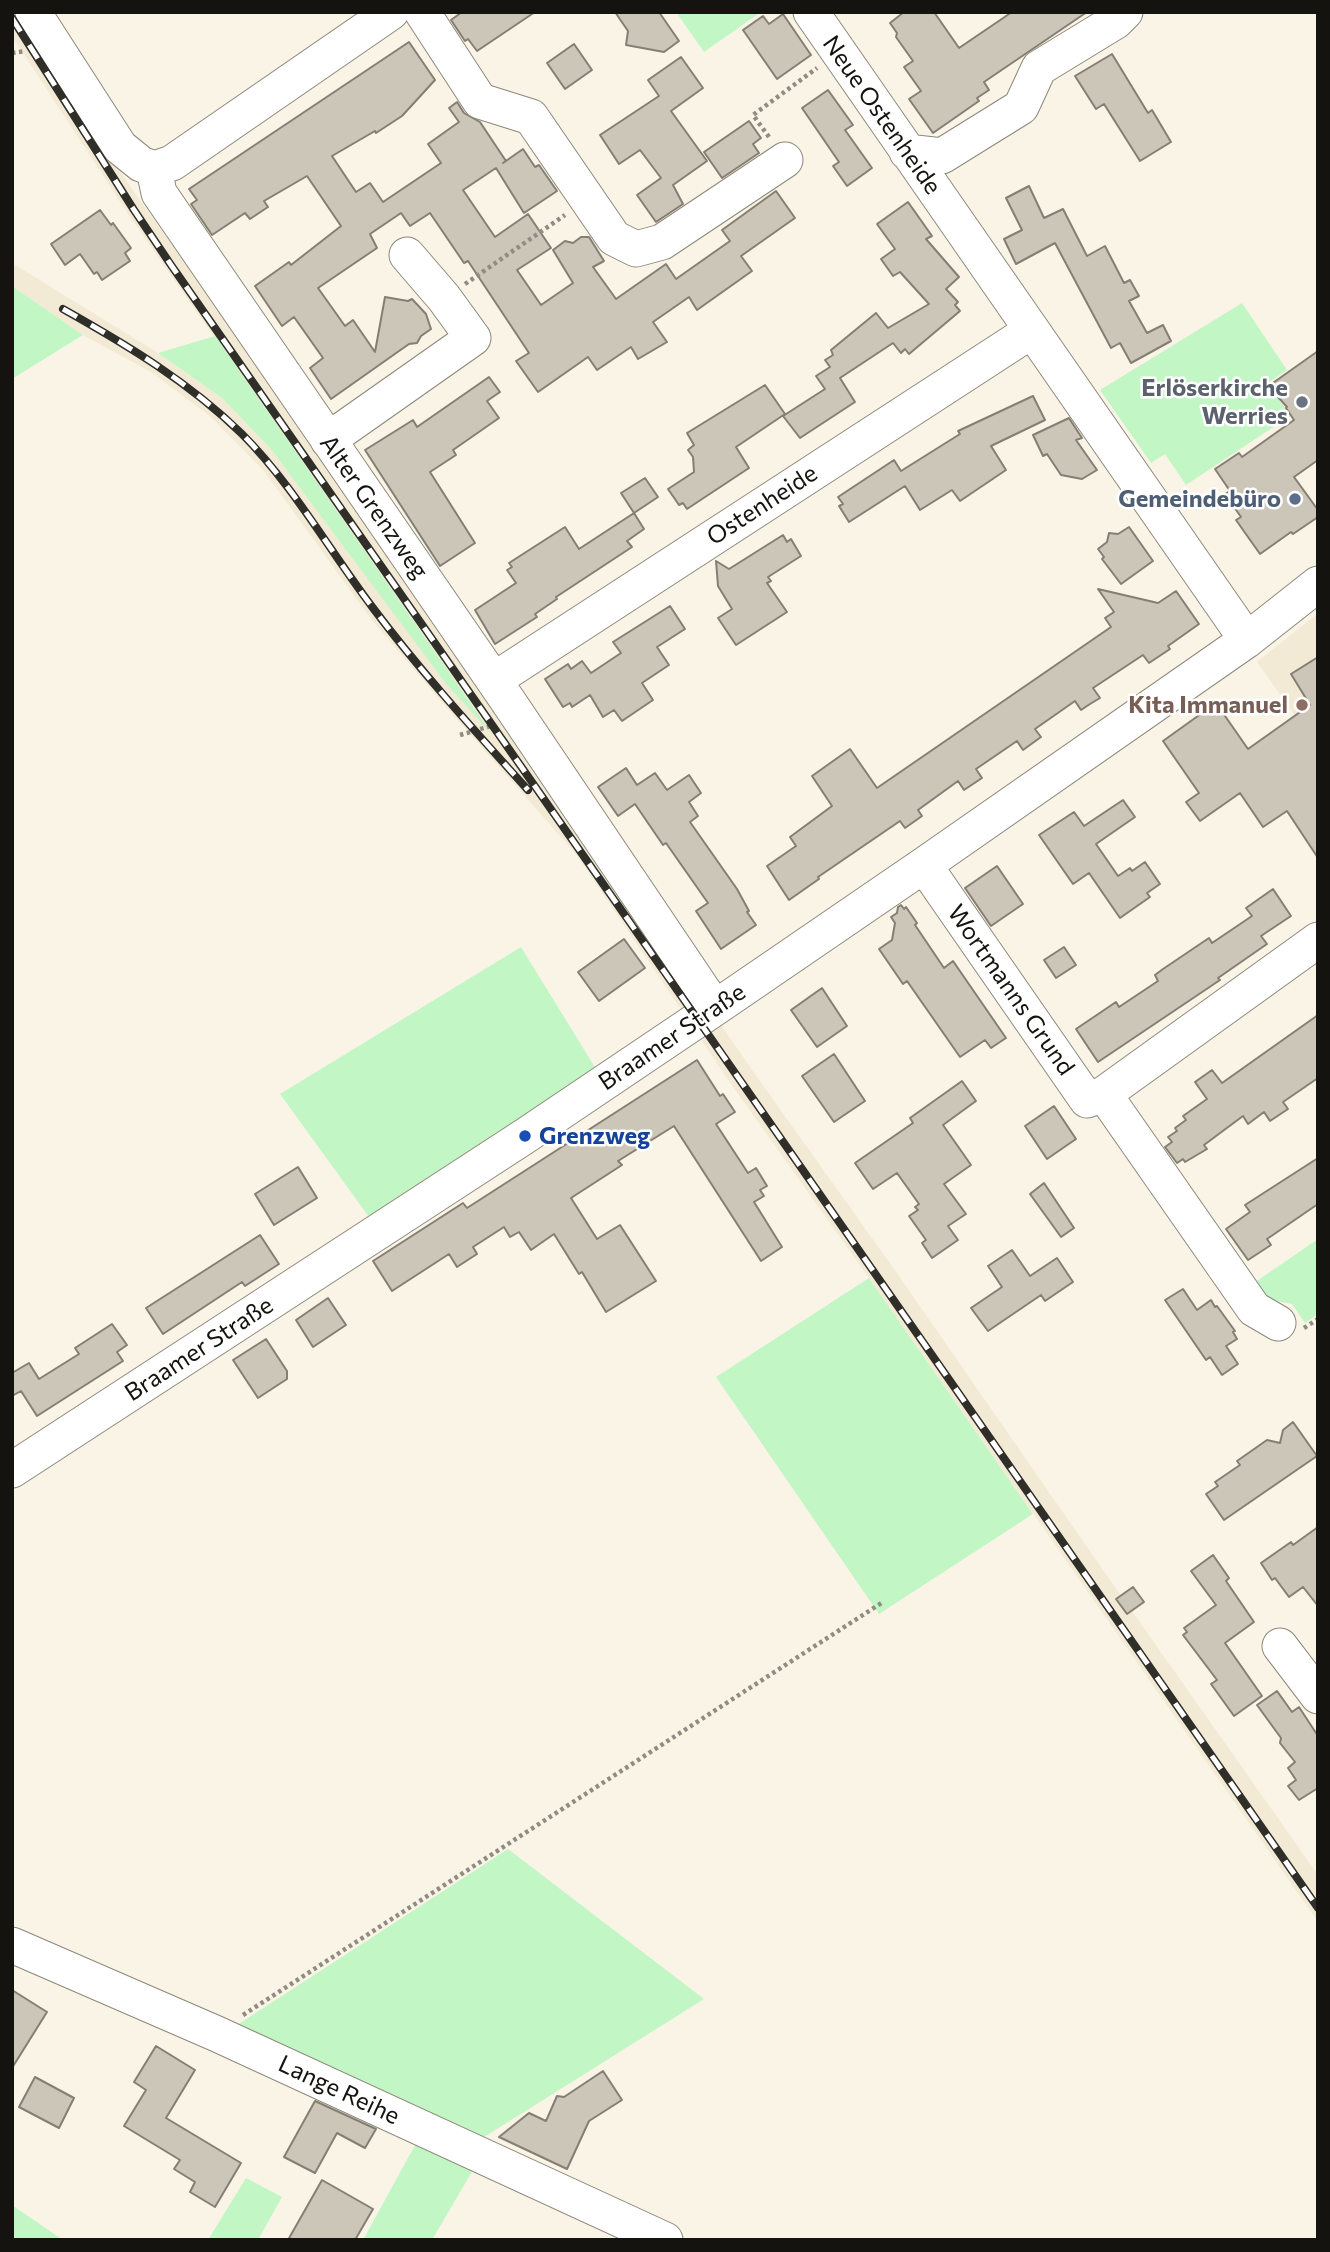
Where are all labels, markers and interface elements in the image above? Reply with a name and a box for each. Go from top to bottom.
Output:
street label: Neue Ostenheide [817,30,947,200]
place label: Erlöserkirche Werries [1141,374,1288,430]
marker: Erlöserkirche Werries [1294,394,1310,410]
street label: Alter Grenzweg [314,430,434,584]
street label: Ostenheide [701,459,823,551]
place label: Gemeindebüro [1118,485,1281,513]
marker: Gemeindebüro [1287,491,1303,507]
place label: Kita Immanuel [1128,691,1288,719]
marker: Kita Immanuel [1294,697,1310,713]
street label: Wortmanns Grund [941,899,1081,1081]
street label: Braamer Straße [593,977,751,1097]
place label: Grenzweg [539,1122,650,1150]
marker: Grenzweg [517,1128,533,1144]
street label: Braamer Straße [120,1290,278,1408]
street label: Lange Reihe [274,2049,404,2131]

